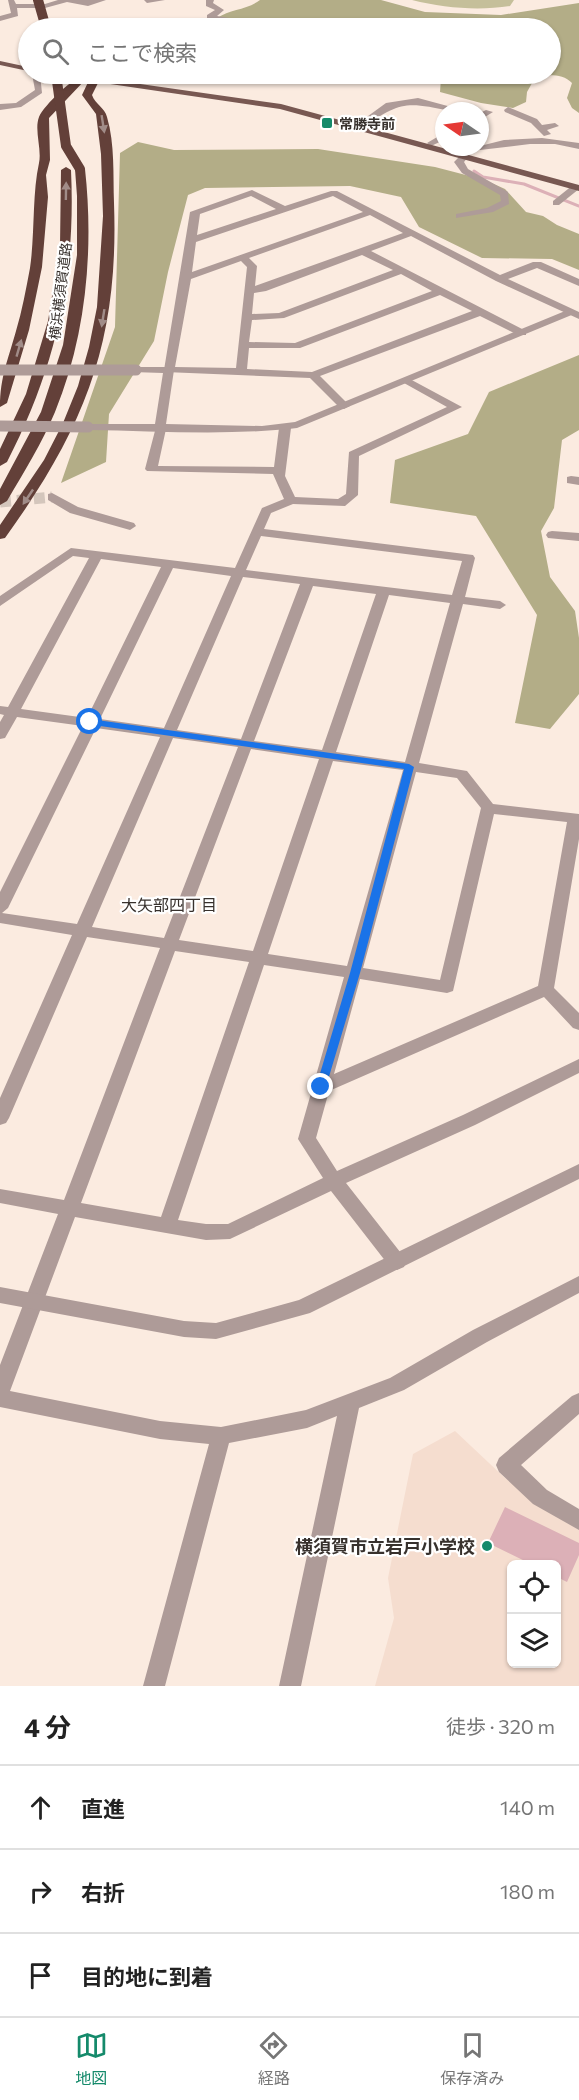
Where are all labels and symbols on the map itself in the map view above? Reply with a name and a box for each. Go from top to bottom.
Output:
north arrow [435,102,489,156]
one-way arrow [98,115,107,134]
place label: 常勝寺前 [339,115,395,132]
marker: 常勝寺前 [320,116,334,130]
one-way arrow [61,181,71,200]
street label: 横浜横須賀道路 [46,241,74,341]
one-way arrow [98,309,107,328]
one-way arrow [14,339,24,357]
one-way arrow [23,489,34,505]
route start [76,708,102,734]
district label: 大矢部四丁目 [121,895,217,914]
route end [307,1073,333,1099]
place label: 横須賀市立岩戸小学校 [295,1535,475,1557]
marker: 横須賀市立岩戸小学校 [480,1539,494,1553]

